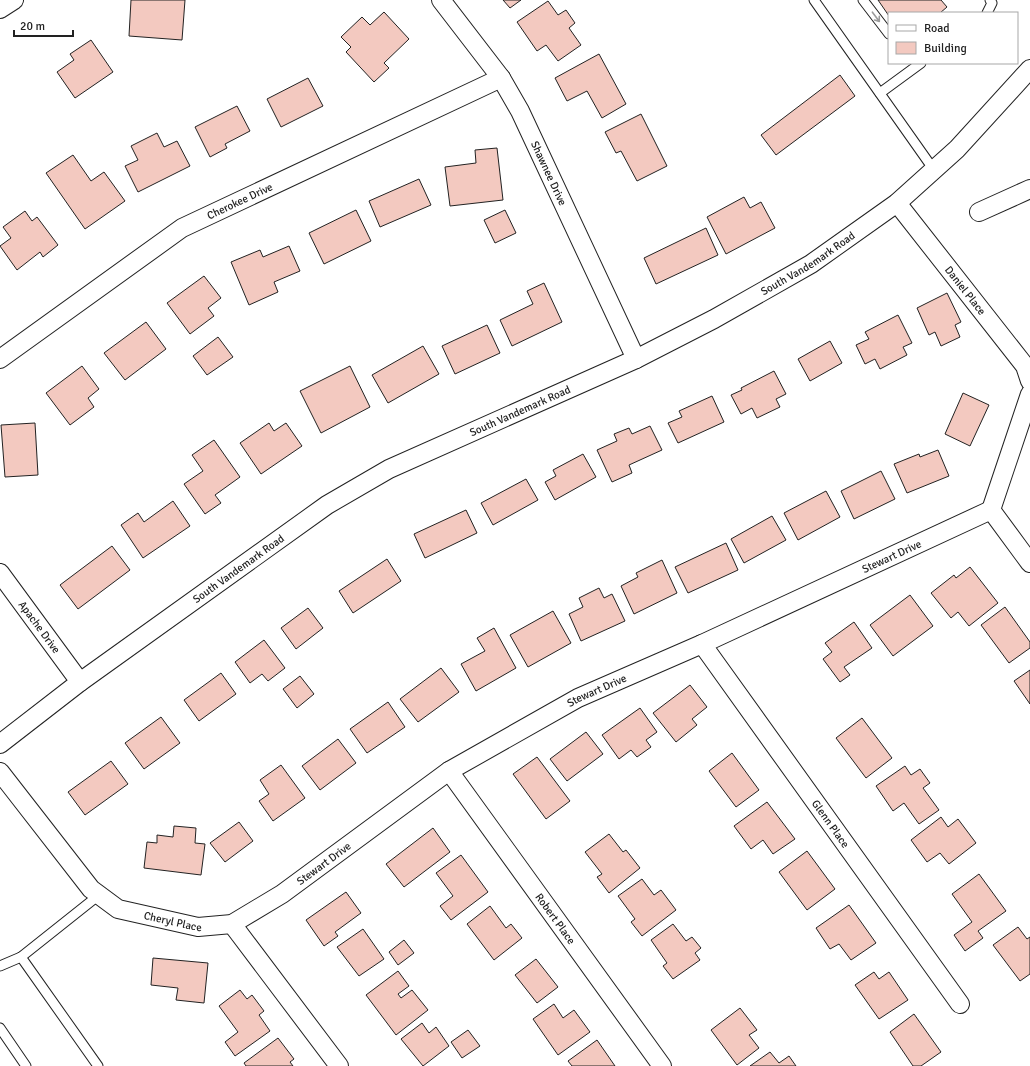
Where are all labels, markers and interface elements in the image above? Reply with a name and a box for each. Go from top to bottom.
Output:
scale bar [14,12,73,38]
one-way arrow [872,12,880,23]
legend [888,12,1018,64]
text: 20 m [20,19,45,34]
text: Road [924,21,950,36]
text: Building [924,41,967,56]
street label: Shawnee Drive [528,139,569,208]
street label: Cherokee Drive [205,180,275,222]
street label: South Vandemark Road [759,229,858,298]
street label: Daniel Place [942,264,988,318]
street label: South Vandemark Road [468,383,573,439]
street label: South Vandemark Road [191,532,287,606]
street label: Stewart Drive [860,537,923,576]
street label: Apache Drive [16,599,63,656]
street label: Stewart Drive [565,672,629,710]
street label: Glenn Place [809,797,852,850]
street label: Stewart Drive [294,840,354,888]
street label: Robert Place [532,891,578,947]
street label: Cheryl Place [142,909,202,934]

